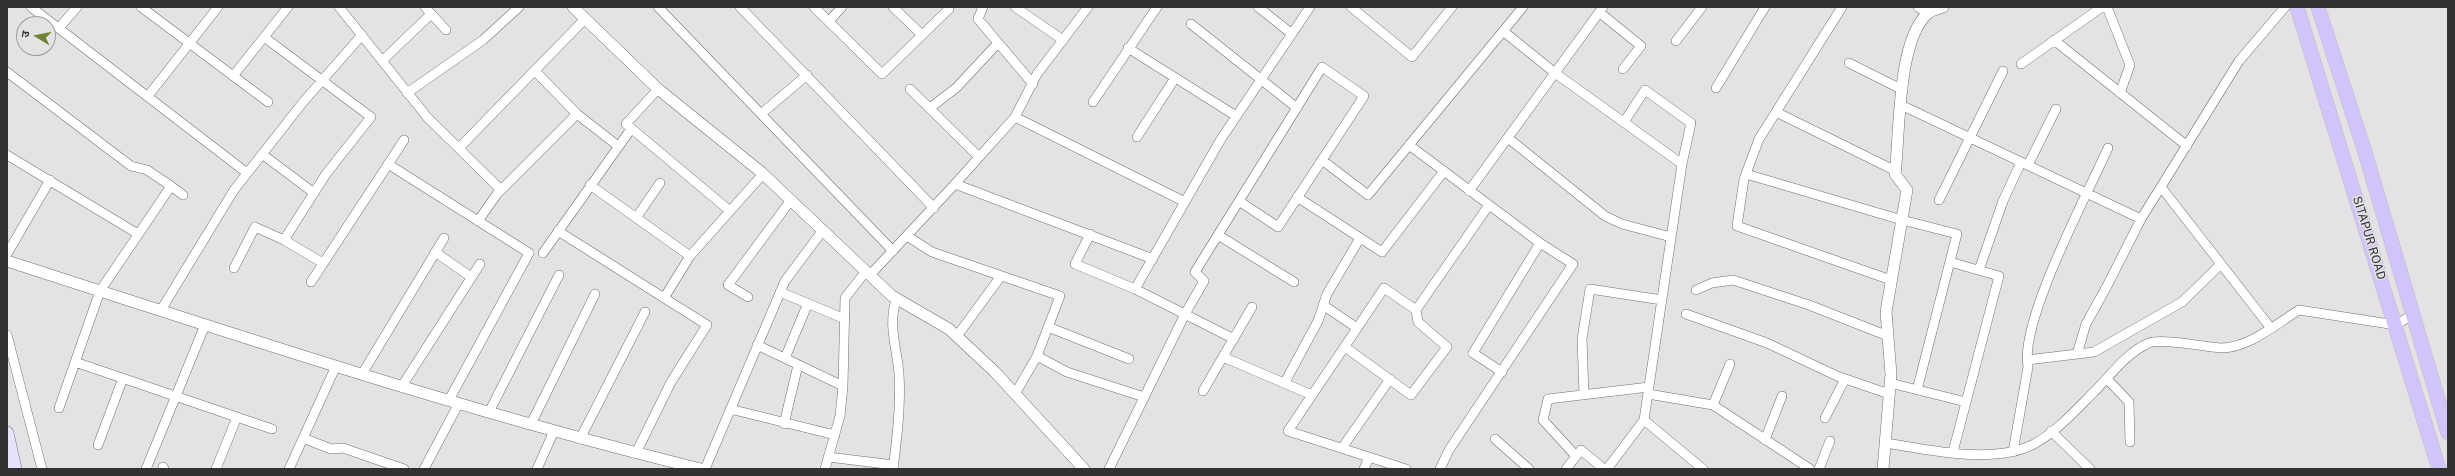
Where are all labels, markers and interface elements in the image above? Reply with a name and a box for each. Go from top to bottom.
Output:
north arrow [16,16,56,56]
text: उ [19,30,32,38]
street label: SITAPUR ROAD [2350,195,2388,281]

